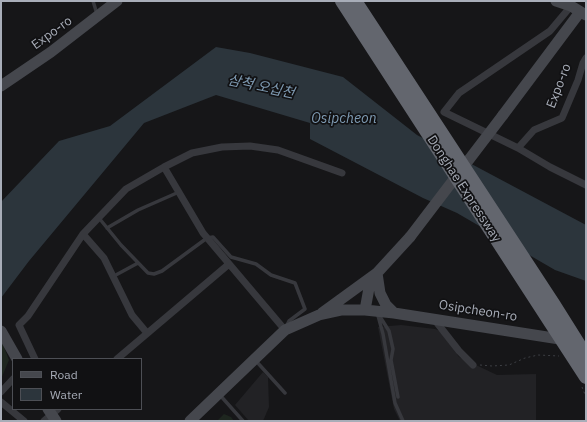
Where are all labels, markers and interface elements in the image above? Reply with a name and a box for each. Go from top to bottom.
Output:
street label: Expo-ro [29,13,75,53]
street label: Expo-ro [543,62,575,110]
water label: 삼척 오십천 [226,72,296,102]
water label: Osipcheon [311,111,377,127]
street label: Donghae Expressway [424,133,504,245]
street label: Osipcheon-ro [438,297,518,325]
legend [12,358,142,410]
text: Road [50,367,78,382]
text: Water [50,387,82,402]

